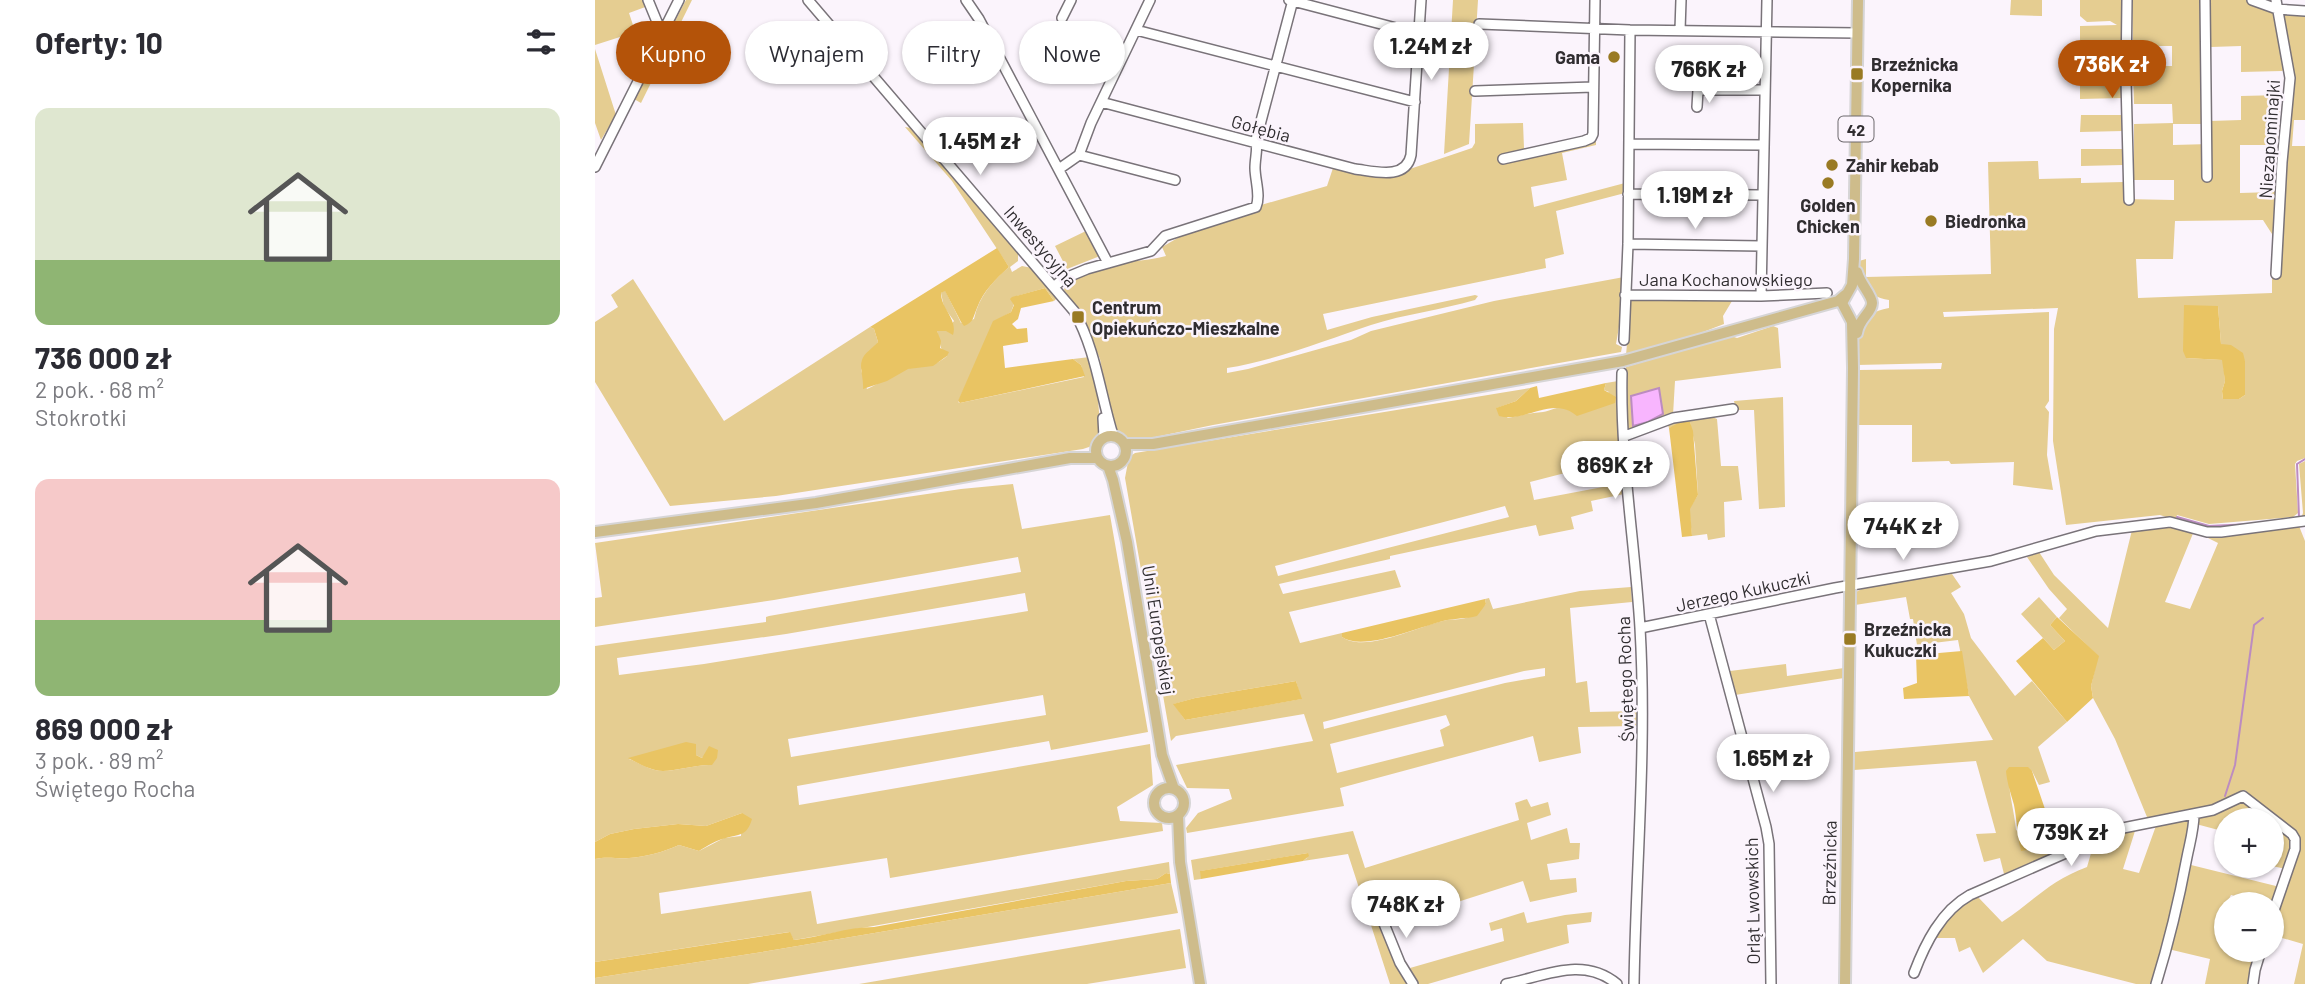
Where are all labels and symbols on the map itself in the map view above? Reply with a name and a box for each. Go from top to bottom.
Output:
pin: 1.24M zł [1359,22,1503,82]
pin: 736K zł [2047,41,2177,100]
place label: Gama [1555,46,1600,68]
pin: 766K zł [1644,46,1774,105]
marker: Gama [1606,49,1622,65]
place label: Brzeźnicka Kopernika [1871,53,1958,96]
marker: Brzeźnicka Kopernika [1849,66,1865,82]
street label: Niezapominajki [2254,79,2284,199]
street label: Gołębia [1229,110,1293,146]
road number: 42 [1839,116,1873,141]
pin: 1.45M zł [908,118,1052,177]
place label: Zahir kebab [1846,154,1939,176]
marker: Zahir kebab [1824,157,1840,173]
pin: 1.19M zł [1623,172,1767,231]
marker: Golden Chicken [1820,175,1836,191]
place label: Golden Chicken [1796,194,1860,237]
street label: Inwestycyjna [1000,201,1082,291]
place label: Biedronka [1945,210,2026,232]
marker: Biedronka [1923,213,1939,229]
street label: Jana Kochanowskiego [1639,268,1813,290]
place label: Centrum Opiekuńczo-Mieszkalne [1092,296,1280,339]
marker: Centrum Opiekuńczo-Mieszkalne [1070,309,1086,325]
pin: 869K zł [1550,442,1680,501]
pin: 744K zł [1838,503,1968,562]
street label: Unii Europejskiej [1138,564,1180,696]
street label: Jerzego Kukuczki [1673,566,1813,616]
street label: Świętego Rocha [1612,616,1638,742]
place label: Brzeźnicka Kukuczki [1864,618,1951,661]
marker: Brzeźnicka Kukuczki [1842,631,1858,647]
pin: 1.65M zł [1701,734,1845,794]
pin: 739K zł [2006,808,2136,868]
street label: Brzeźnicka [1817,820,1841,906]
street label: Orląt Lwowskich [1740,837,1764,965]
pin: 748K zł [1341,880,1471,940]

